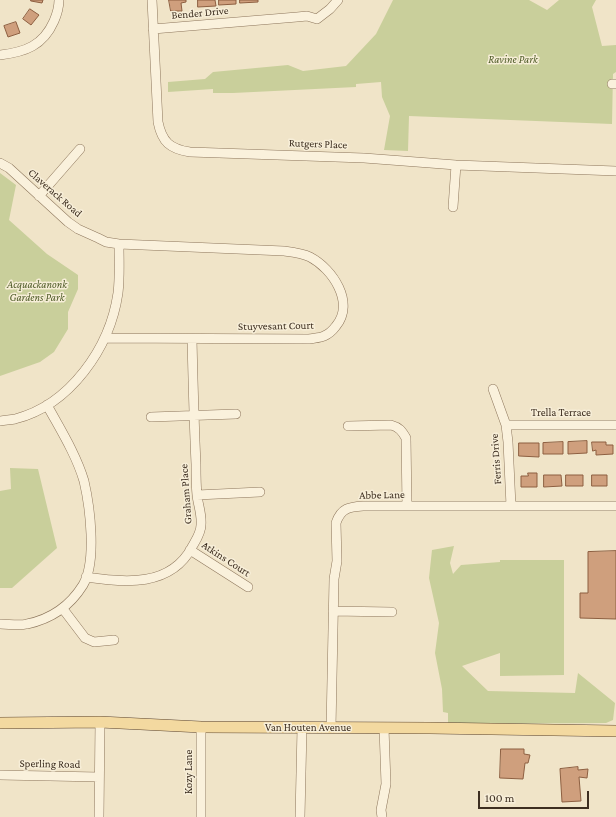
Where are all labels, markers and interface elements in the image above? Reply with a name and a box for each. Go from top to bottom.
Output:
street label: Bender Drive [171,4,229,22]
park label: Ravine Park [488,53,538,67]
street label: Rutgers Place [289,136,347,152]
street label: Claverack Road [25,166,85,220]
park label: Acquackanonk Gardens Park [7,278,67,304]
street label: Stuyvesant Court [238,319,314,333]
street label: Trella Terrace [531,406,591,420]
street label: Ferris Drive [488,433,504,485]
street label: Graham Place [177,463,195,525]
street label: Abbe Lane [359,488,405,502]
street label: Atkins Court [199,538,253,580]
street label: Van Houten Avenue [265,721,351,735]
street label: Kozy Lane [182,750,196,794]
street label: Sperling Road [19,757,81,771]
scale bar [480,783,591,809]
text: 100 m [485,791,514,805]

